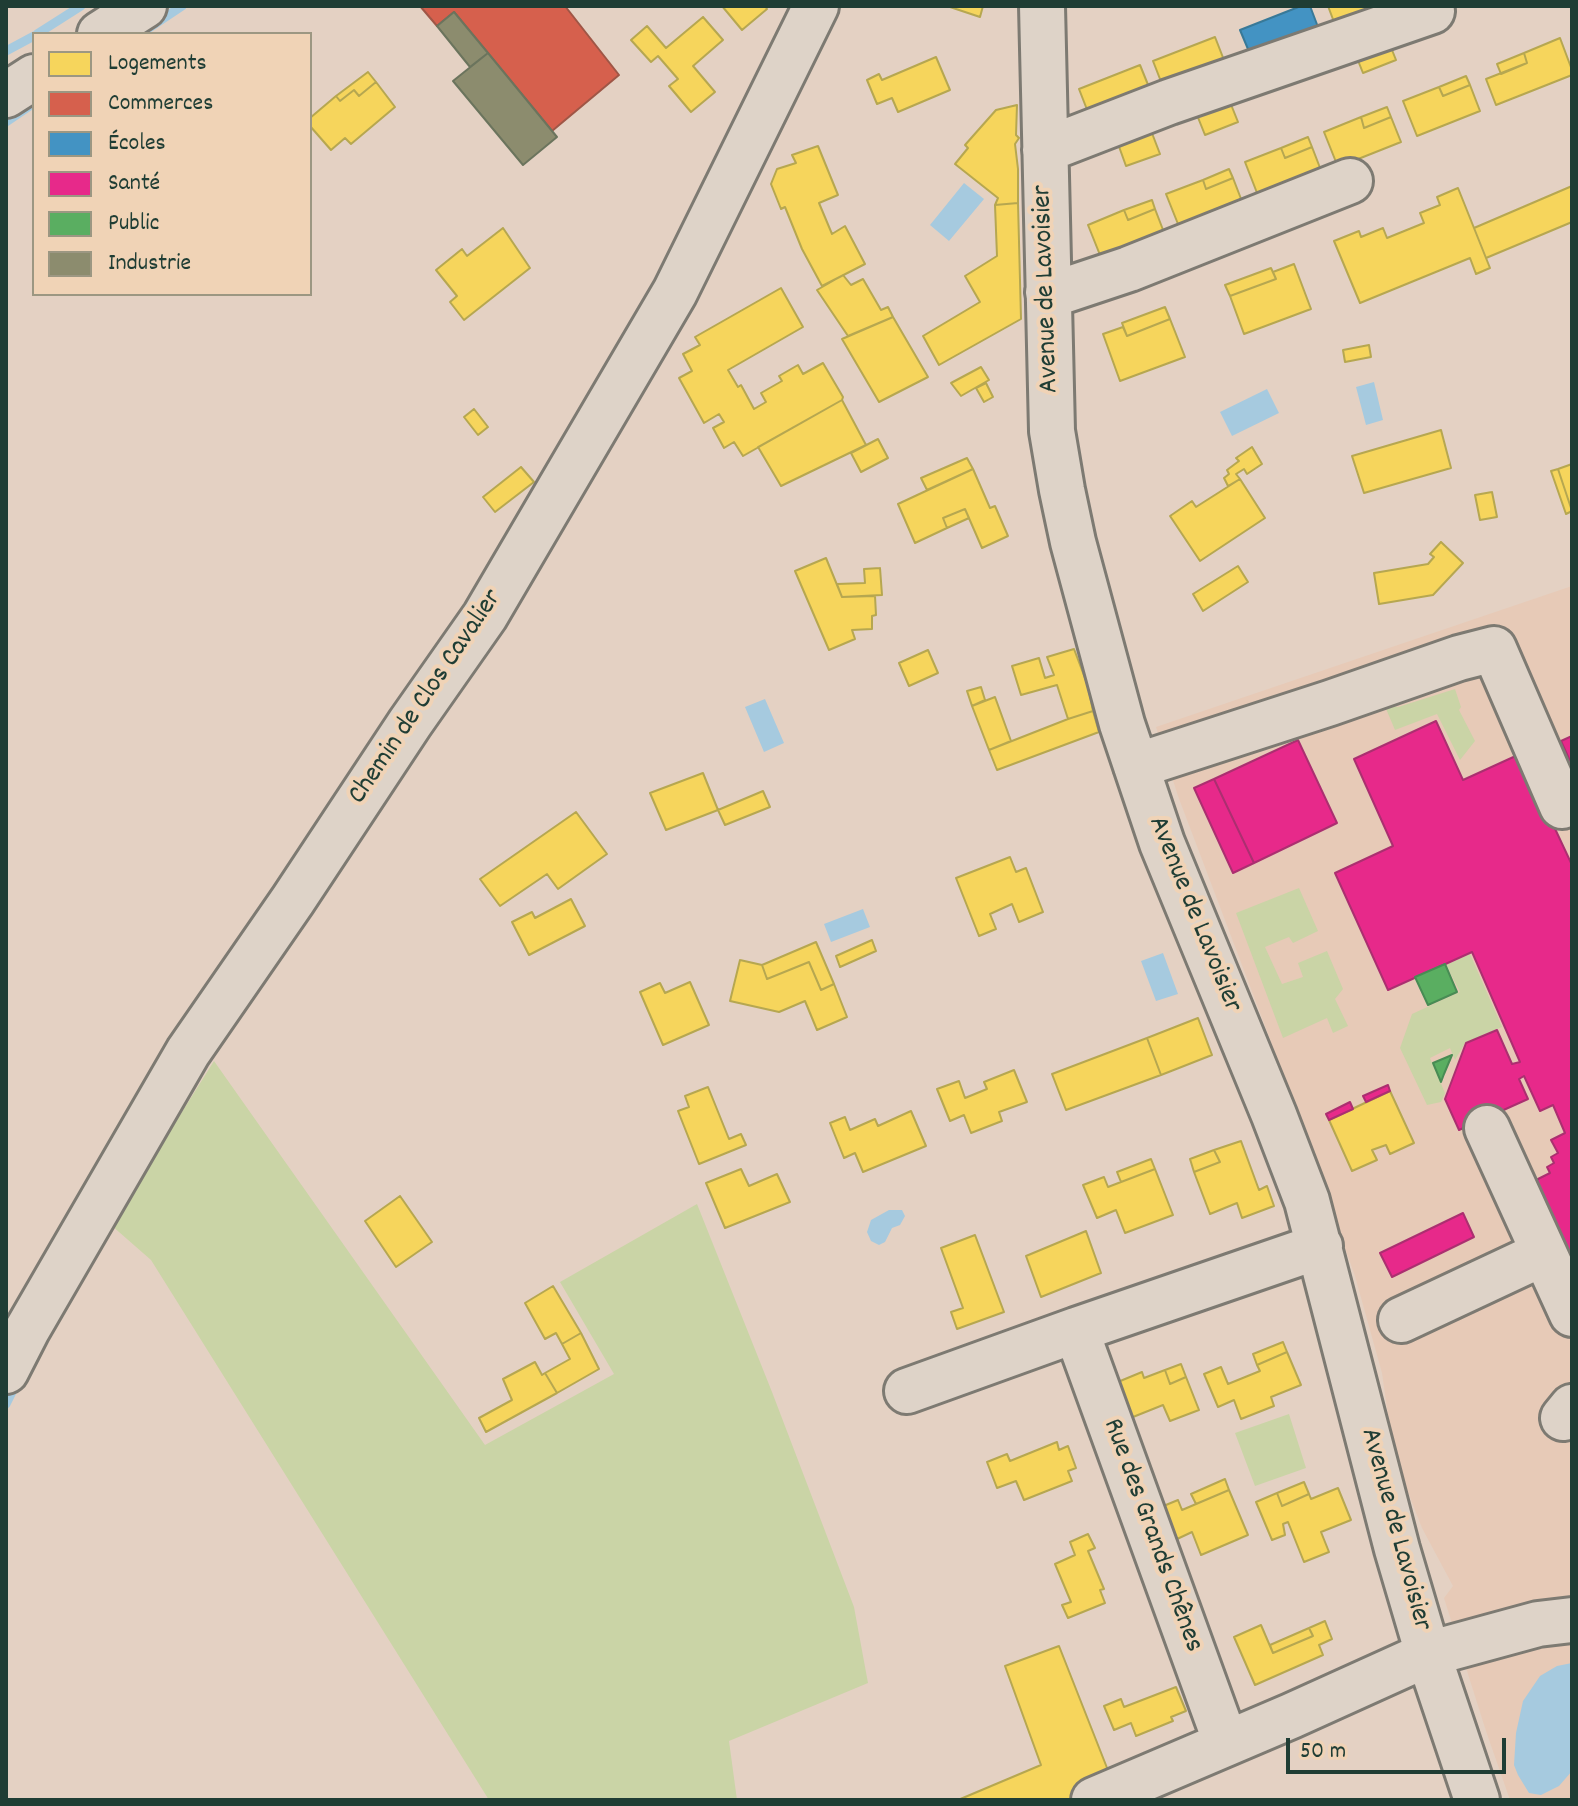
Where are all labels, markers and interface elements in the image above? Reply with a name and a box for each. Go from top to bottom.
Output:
legend [32,32,312,296]
text: Logements [108,47,207,81]
text: Commerces [108,87,213,121]
text: Écoles [108,127,166,161]
text: Santé [108,167,160,201]
street label: Avenue de Lavoisier [1028,184,1068,394]
text: Public [108,207,159,241]
text: Industrie [108,247,191,281]
street label: Chemin de Clos Cavalier [343,584,511,812]
street label: Avenue de Lavoisier [1138,812,1248,1018]
street label: Rue des Grands Chênes [1093,1415,1209,1657]
street label: Avenue de Lavoisier [1351,1425,1437,1635]
scale bar [1290,1722,1510,1772]
text: 50 m [1300,1735,1346,1769]

